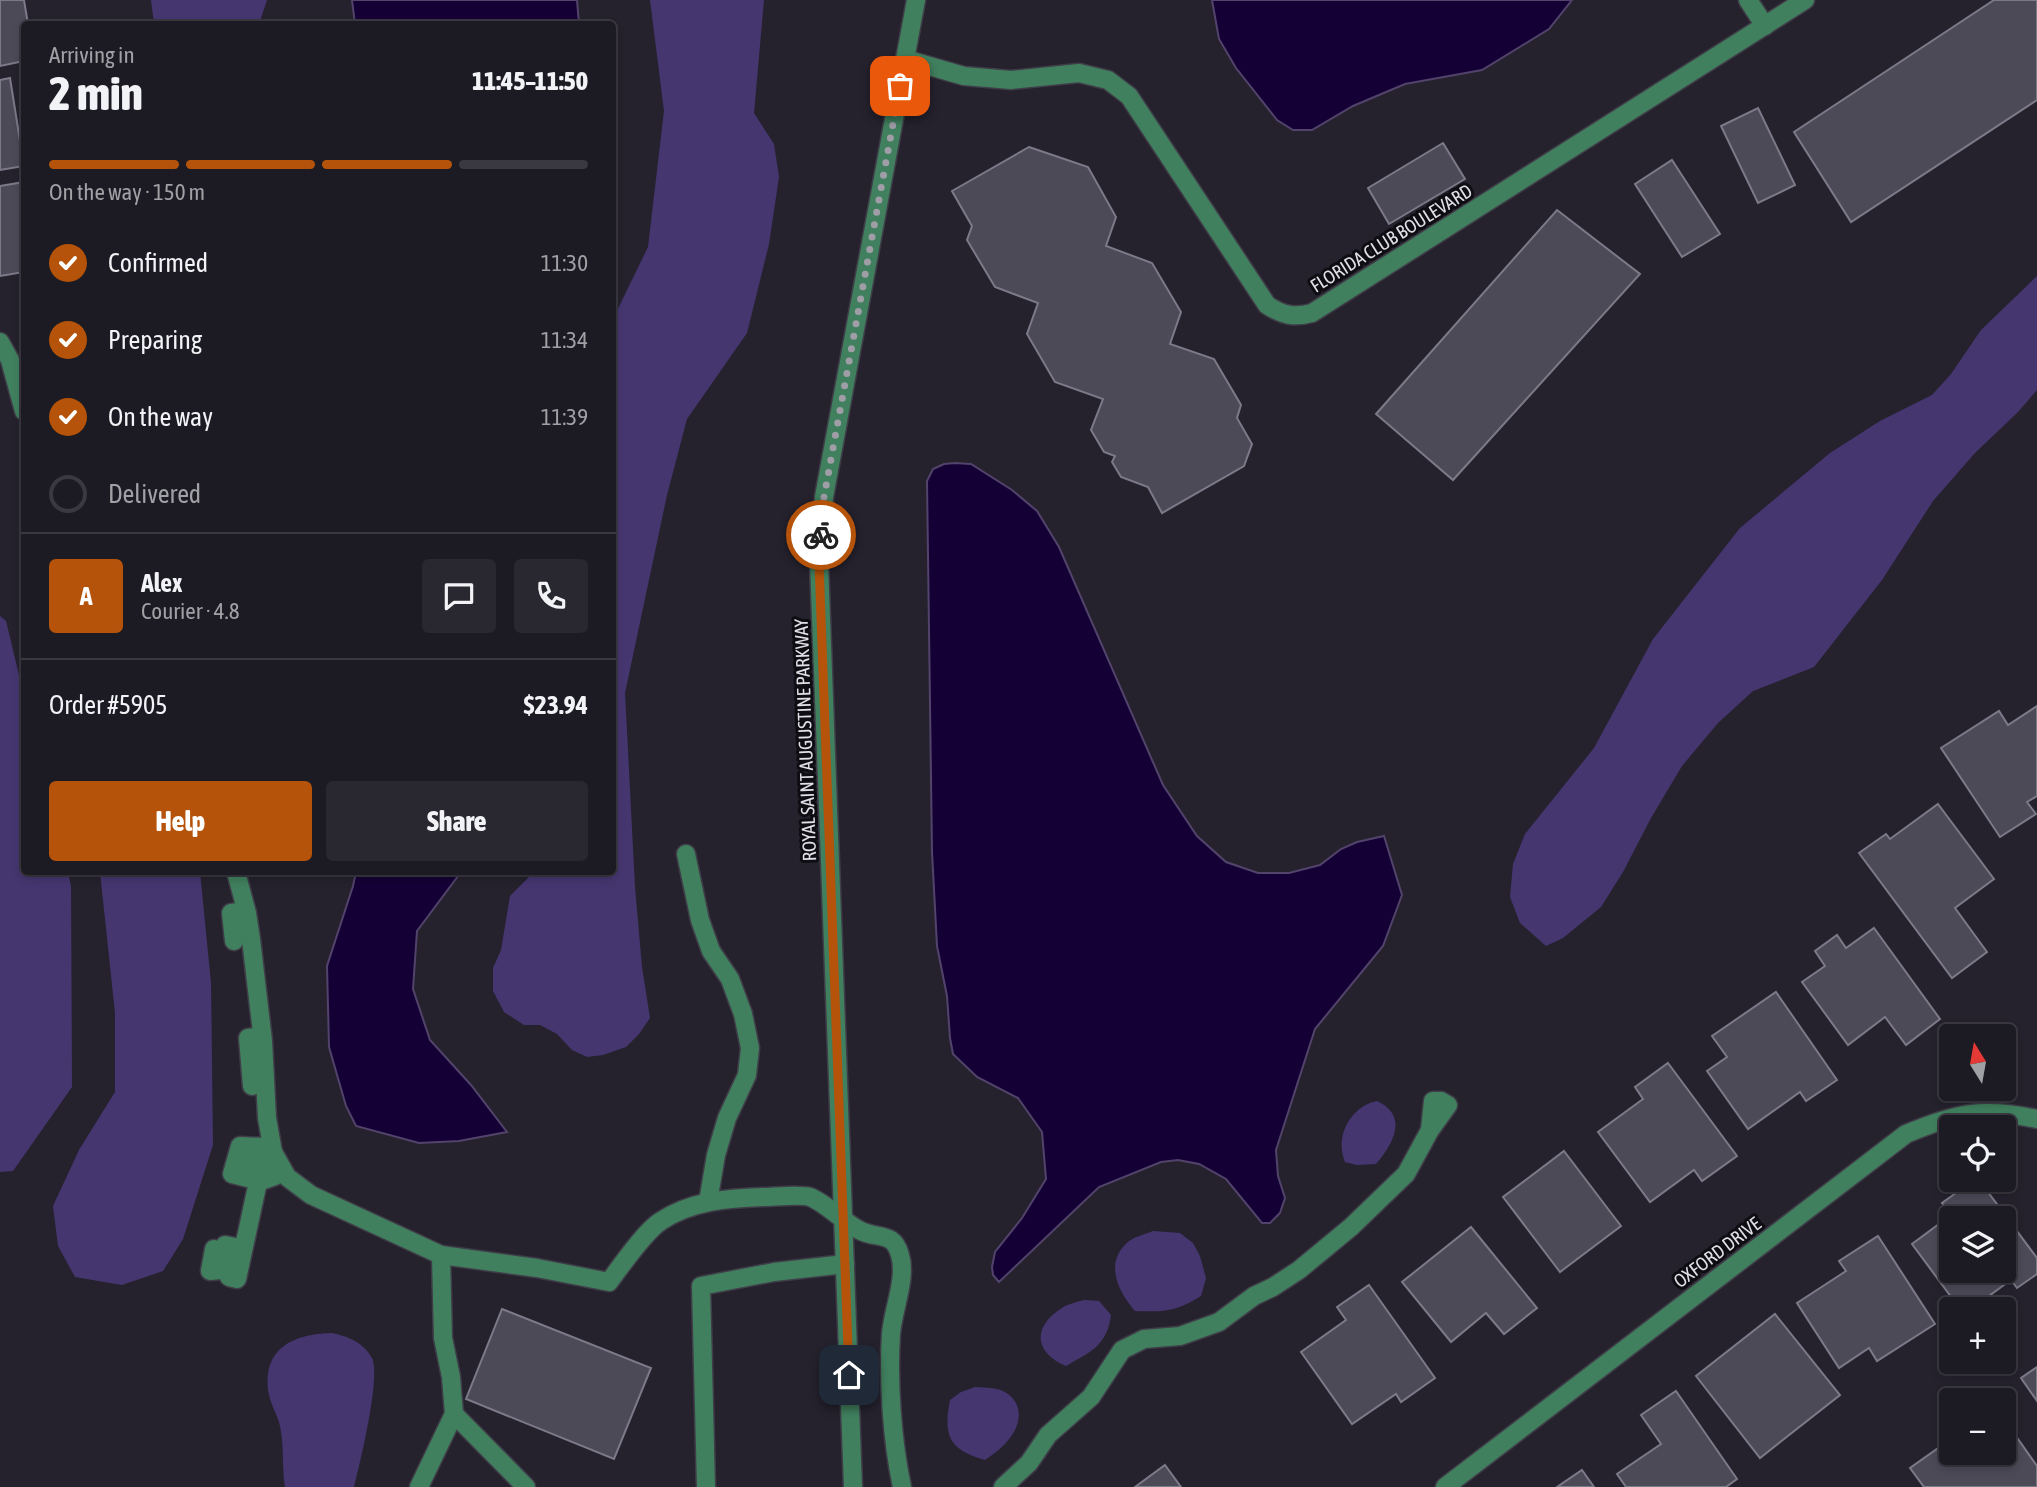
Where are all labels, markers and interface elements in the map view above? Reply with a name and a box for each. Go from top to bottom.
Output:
text: Arriving in [49,42,135,68]
pin [870,56,930,116]
text: 11:45–11:50 [472,66,588,96]
text: 2 min [49,67,143,120]
icon: bag [881,67,919,105]
text: On the way · 150 m [49,179,205,205]
street label: FLORIDA CLUB BOULEVARD [1306,179,1476,297]
icon: check [49,244,87,282]
text: Confirmed [108,248,208,278]
text: 11:30 [541,250,588,276]
icon: check [49,321,87,359]
text: Preparing [108,325,202,355]
text: 11:34 [541,327,588,353]
icon: check [49,398,87,436]
text: On the way [108,402,213,432]
text: 11:39 [541,404,588,430]
text: Delivered [108,479,201,509]
courier [786,500,856,570]
icon: bike [802,516,840,554]
button: chat [422,559,496,633]
button: phone [514,559,588,633]
text: Alex [141,568,182,598]
text: A [80,581,92,611]
text: Courier · 4.8 [141,598,240,624]
street label: ROYAL SAINT AUGUSTINE PARKWAY [790,618,820,862]
text: Order #5905 [49,690,168,720]
text: $23.94 [524,690,588,720]
button: Help [49,781,312,861]
button: Share [326,781,588,861]
north arrow [1939,1024,2016,1101]
map controls [1939,1024,2016,1465]
button: locate [1939,1115,2016,1192]
button: layers [1939,1206,2016,1283]
street label: OXFORD DRIVE [1669,1212,1765,1292]
button: + [1939,1297,2016,1374]
pin [819,1345,879,1405]
icon: home [830,1356,868,1394]
button: − [1939,1388,2016,1465]

